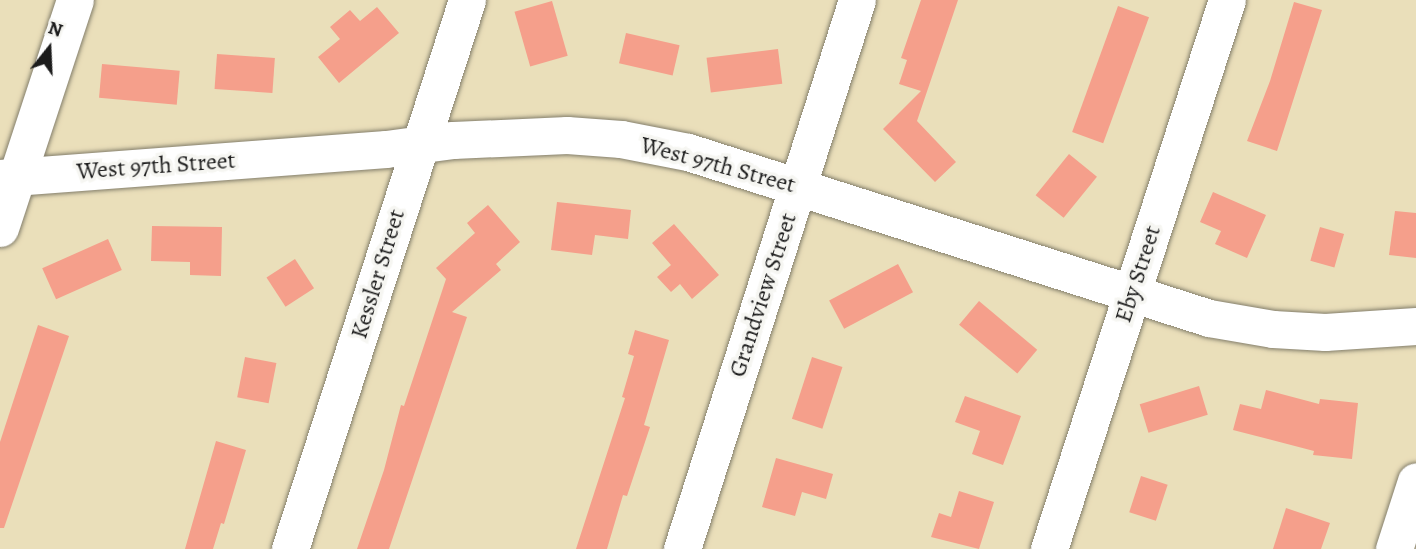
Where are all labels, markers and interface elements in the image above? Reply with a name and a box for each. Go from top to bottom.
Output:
north arrow [14,14,84,84]
text: N [45,15,66,44]
street label: West 97th Street [637,130,799,200]
street label: West 97th Street [76,146,236,186]
street label: Kessler Street [345,206,411,342]
street label: Grandview Street [723,209,803,381]
street label: Eby Street [1109,222,1167,326]

